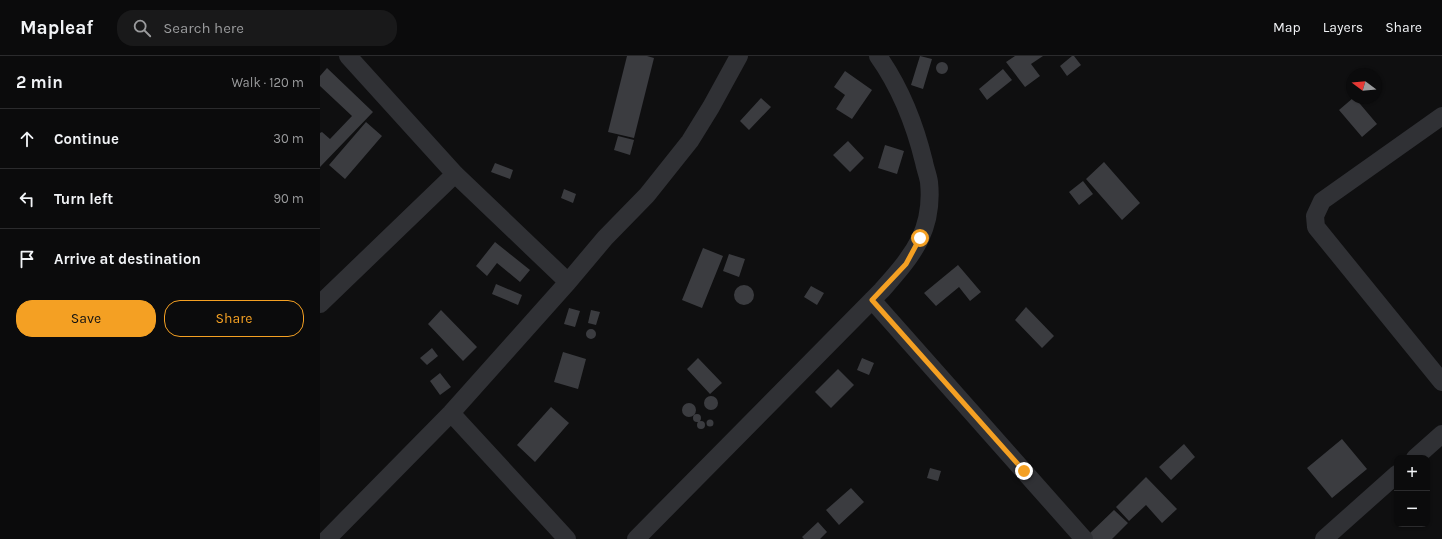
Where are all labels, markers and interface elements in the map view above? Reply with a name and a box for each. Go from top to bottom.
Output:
search box [117,10,397,46]
text: Mapleaf [20,17,93,39]
icon: search [131,17,153,39]
text: Search here [163,19,244,37]
text: Map [1273,19,1301,36]
text: Layers [1323,19,1363,36]
text: Share [1385,19,1422,36]
north arrow [1346,68,1382,104]
text: 2 min [16,72,63,92]
text: Walk · 120 m [231,75,304,90]
icon: ahead [16,128,38,150]
text: Continue [54,130,119,148]
text: 30 m [273,131,304,146]
icon: left [16,188,38,210]
text: Turn left [54,190,113,208]
text: 90 m [273,191,304,206]
route start [911,229,929,247]
icon: arrive [16,248,38,270]
text: Arrive at destination [54,250,201,268]
button: Save [16,300,156,337]
button: Share [164,300,304,337]
map controls [1394,455,1430,527]
button: + [1394,455,1430,491]
route end [1015,462,1033,480]
button: − [1394,491,1430,527]

